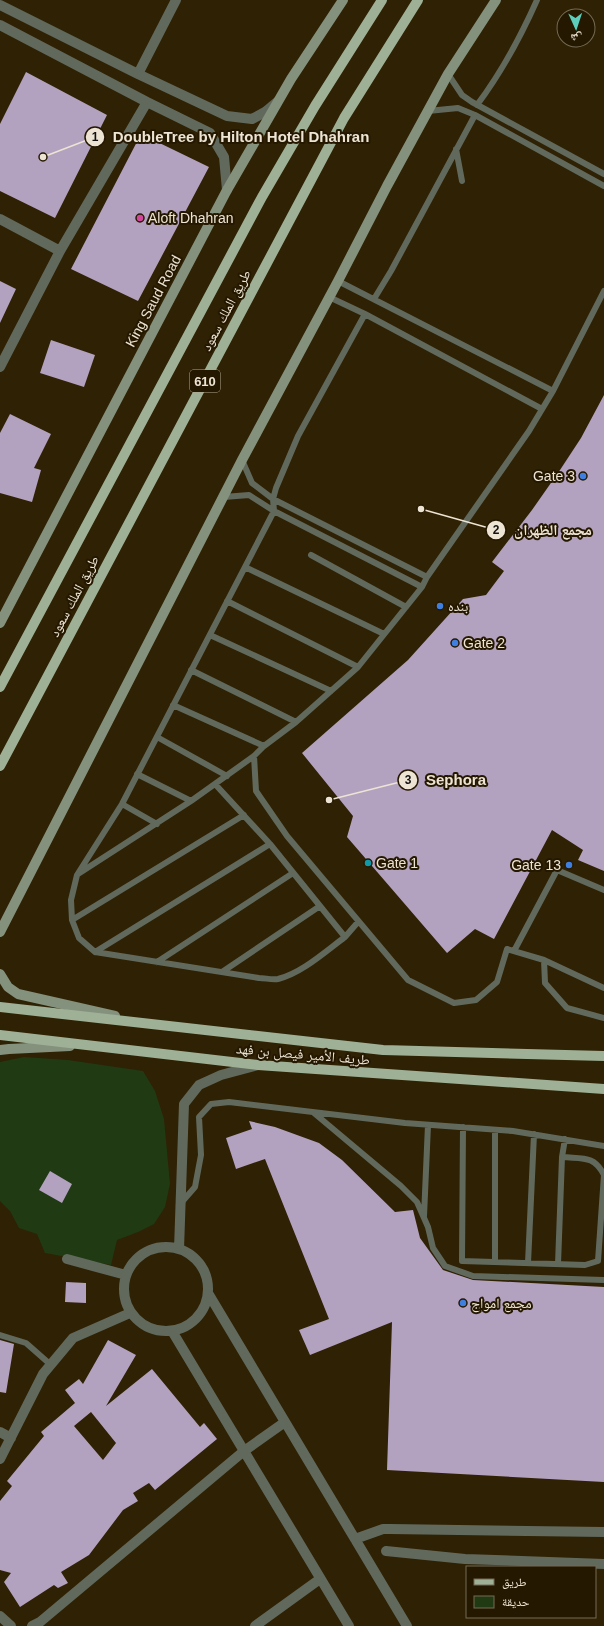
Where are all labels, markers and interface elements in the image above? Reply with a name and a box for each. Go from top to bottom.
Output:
north arrow [556,8,596,48]
text: ش [570,30,583,44]
callout: DoubleTree by Hilton Hotel Dhahran [85,123,377,150]
text: DoubleTree by Hilton Hotel Dhahran [113,128,369,145]
text: 1 [92,130,99,144]
place label: Aloft Dhahran [148,210,234,226]
marker: Aloft Dhahran [135,213,145,223]
street label: King Saud Road [122,252,184,350]
street label: طريق الملك سعود [198,267,256,354]
road number: 610 [190,370,220,392]
place label: Gate 3 [533,468,575,484]
marker: Gate 3 [578,471,588,481]
callout: مجمع الظهران [486,516,600,543]
text: مجمع الظهران [514,521,592,540]
text: 2 [493,523,500,537]
street label: طريق الملك سعود [46,553,104,640]
place label: بنده [448,598,468,614]
marker: بنده [435,601,445,611]
place label: Gate 2 [463,635,505,651]
marker: Gate 2 [450,638,460,648]
callout: Sephora [398,766,494,793]
text: Sephora [426,771,487,788]
text: 3 [405,773,412,787]
place label: Gate 1 [376,855,418,871]
place label: Gate 13 [511,857,561,873]
marker: Gate 1 [363,858,373,868]
marker: Gate 13 [564,860,574,870]
street label: طريف الأمير فيصل بن فهد [235,1040,371,1069]
place label: مجمع امواج [471,1295,532,1313]
marker: مجمع امواج [458,1298,468,1308]
legend [466,1566,596,1618]
text: طريق [502,1575,527,1589]
text: حديقة [502,1595,530,1609]

